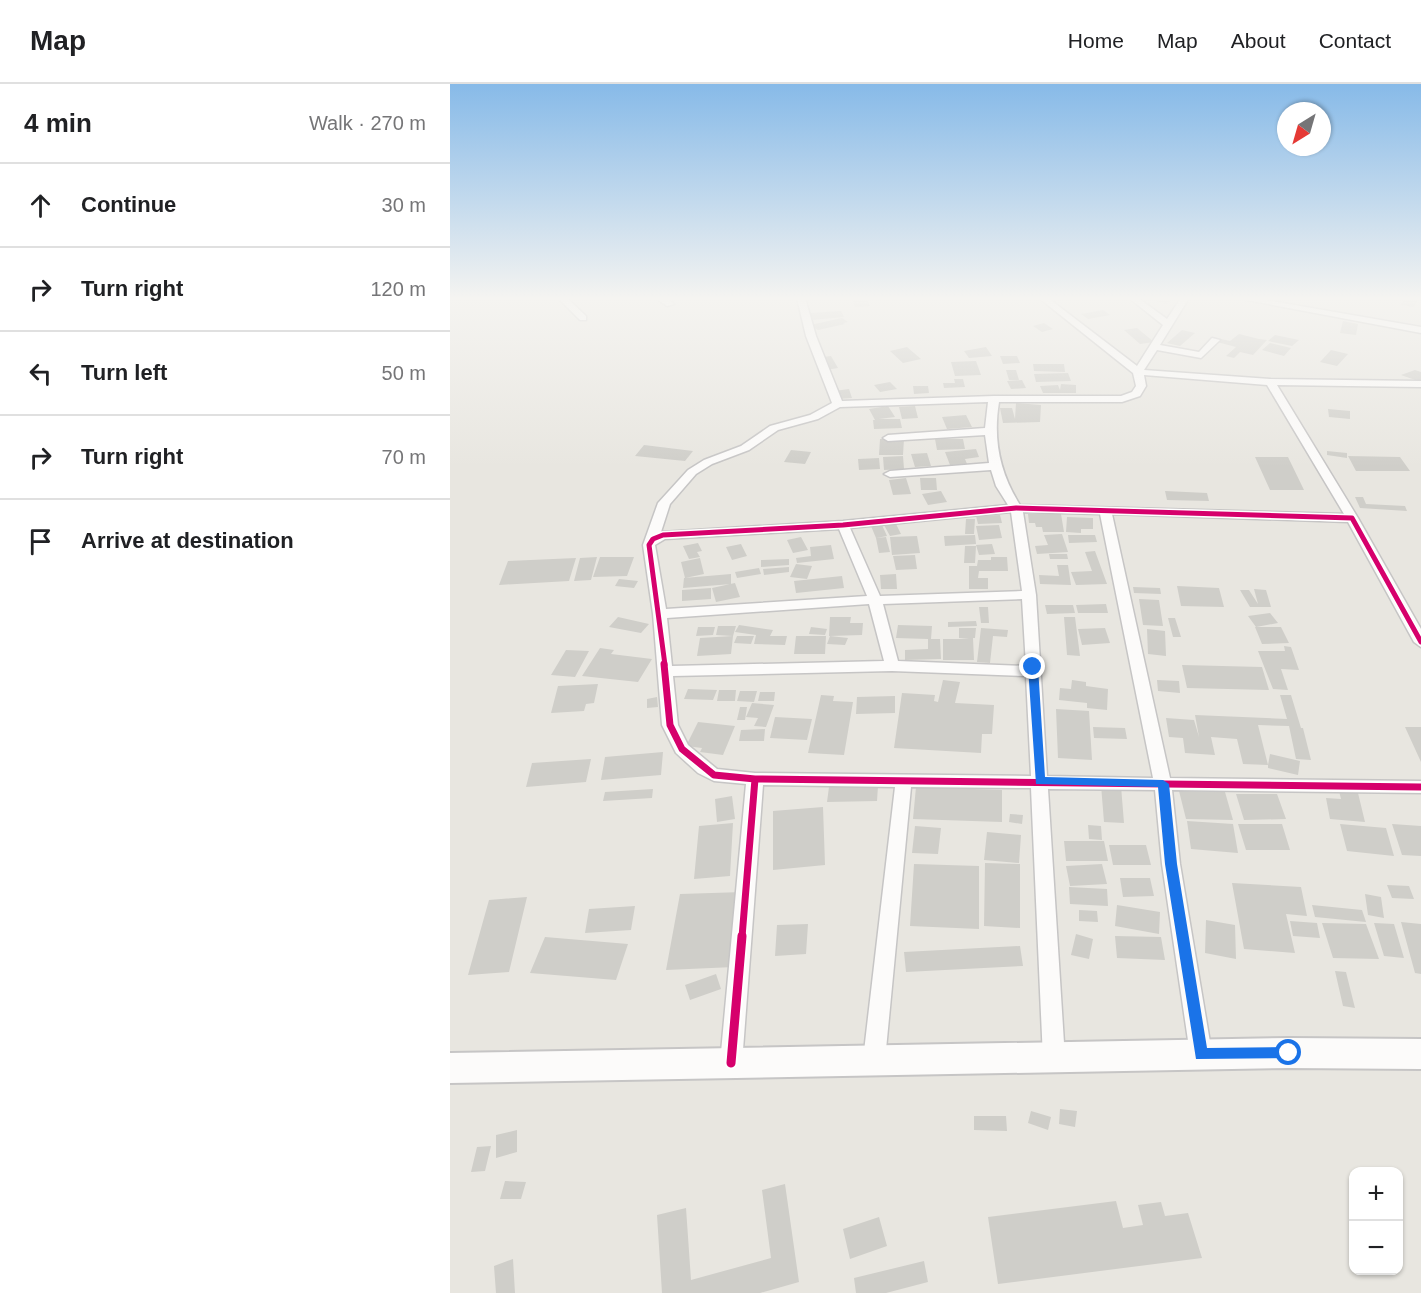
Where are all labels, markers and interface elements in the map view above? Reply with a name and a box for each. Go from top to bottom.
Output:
text: Map [30,25,86,56]
text: Home [1068,29,1124,52]
text: Map [1157,29,1198,52]
text: About [1231,29,1286,52]
text: Contact [1319,29,1391,52]
north arrow [1277,102,1331,156]
text: 4 min [24,108,92,138]
text: Walk · 270 m [309,112,426,134]
icon: ahead [24,189,57,222]
text: Continue [81,192,176,217]
text: 30 m [382,194,426,216]
icon: right [24,273,57,306]
text: Turn right [81,276,183,301]
text: 120 m [370,278,426,300]
icon: left [24,357,57,390]
text: Turn left [81,360,167,385]
text: 50 m [382,362,426,384]
icon: right [24,441,57,474]
text: Turn right [81,444,183,469]
text: 70 m [382,446,426,468]
icon: arrive [24,525,57,558]
text: Arrive at destination [81,528,294,553]
route end [1019,653,1045,679]
route start [1275,1039,1301,1065]
map controls [1349,1167,1403,1275]
button: + [1349,1167,1403,1221]
button: − [1349,1221,1403,1275]

